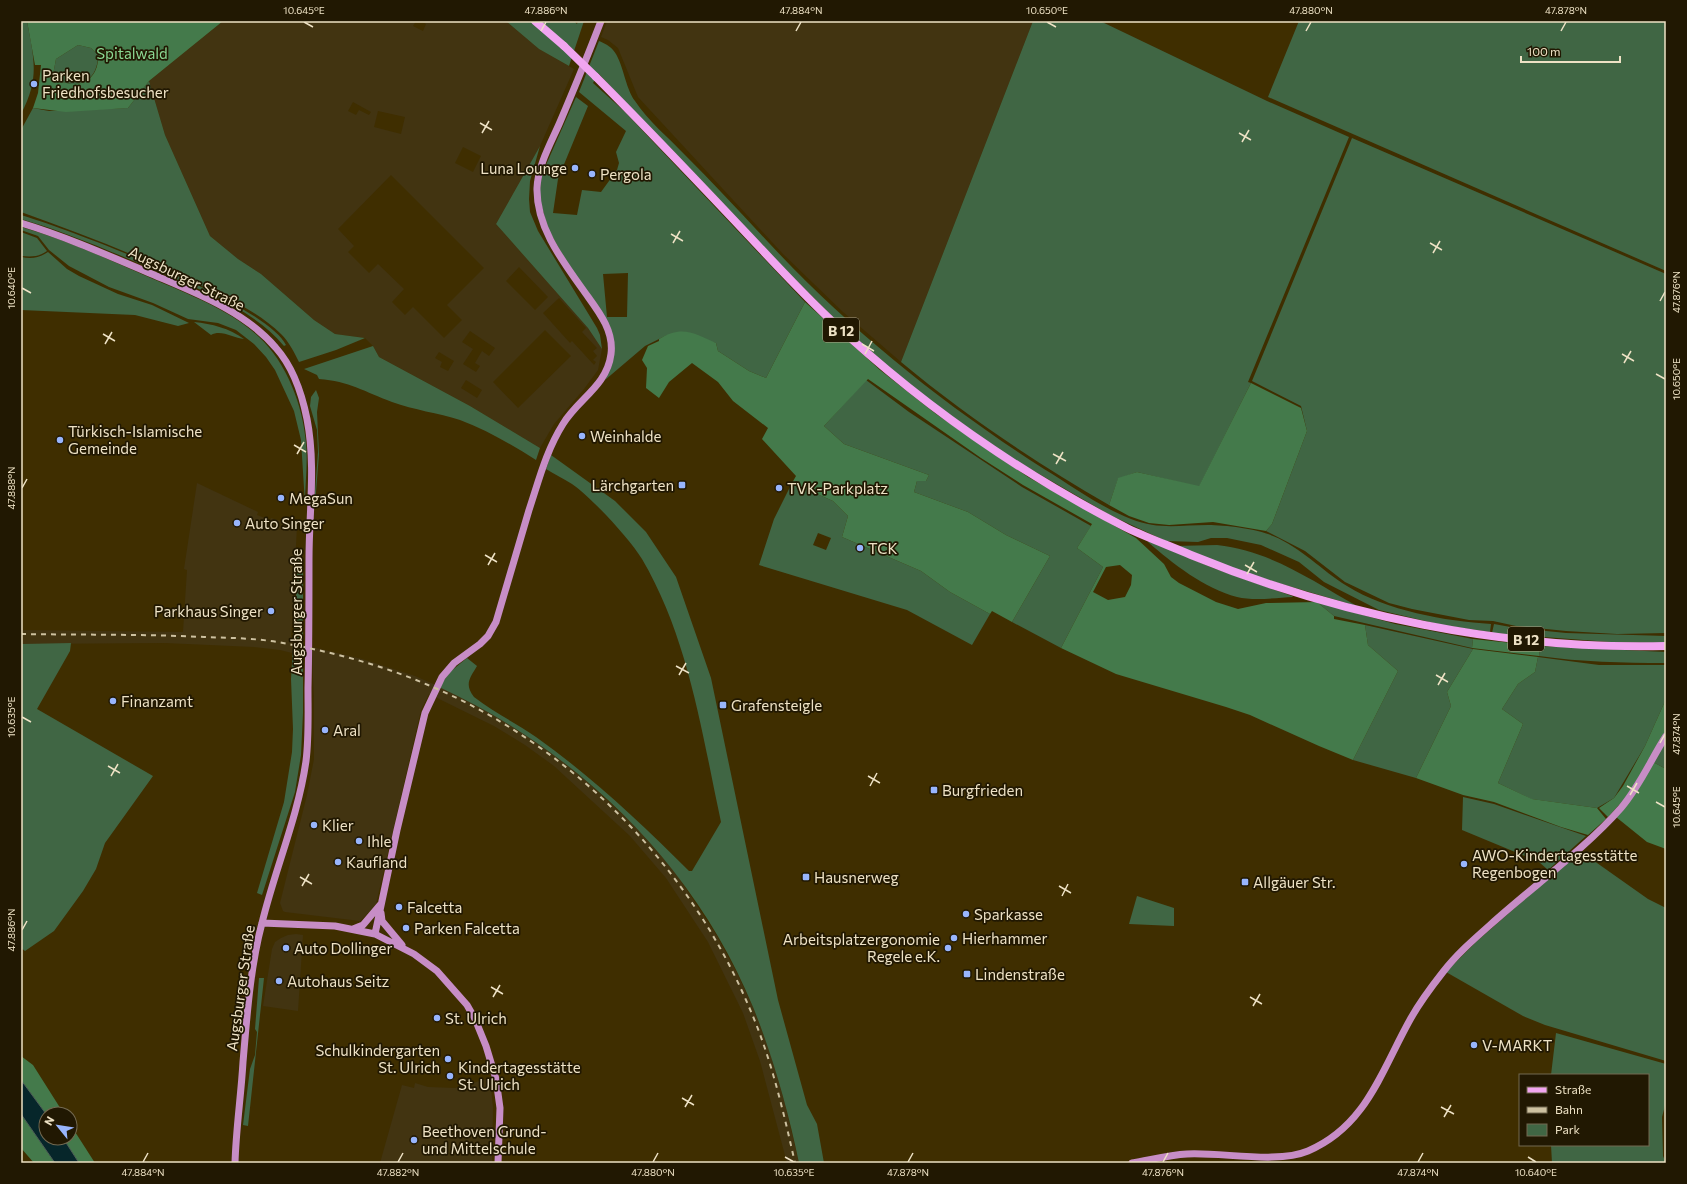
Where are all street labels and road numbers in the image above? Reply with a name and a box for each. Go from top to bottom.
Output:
street label: Augsburger Straße [126,242,248,314]
road number: B 12 [823,318,859,342]
street label: Augsburger Straße [287,548,305,676]
road number: B 12 [1508,627,1544,651]
street label: Augsburger Straße [222,924,258,1052]

